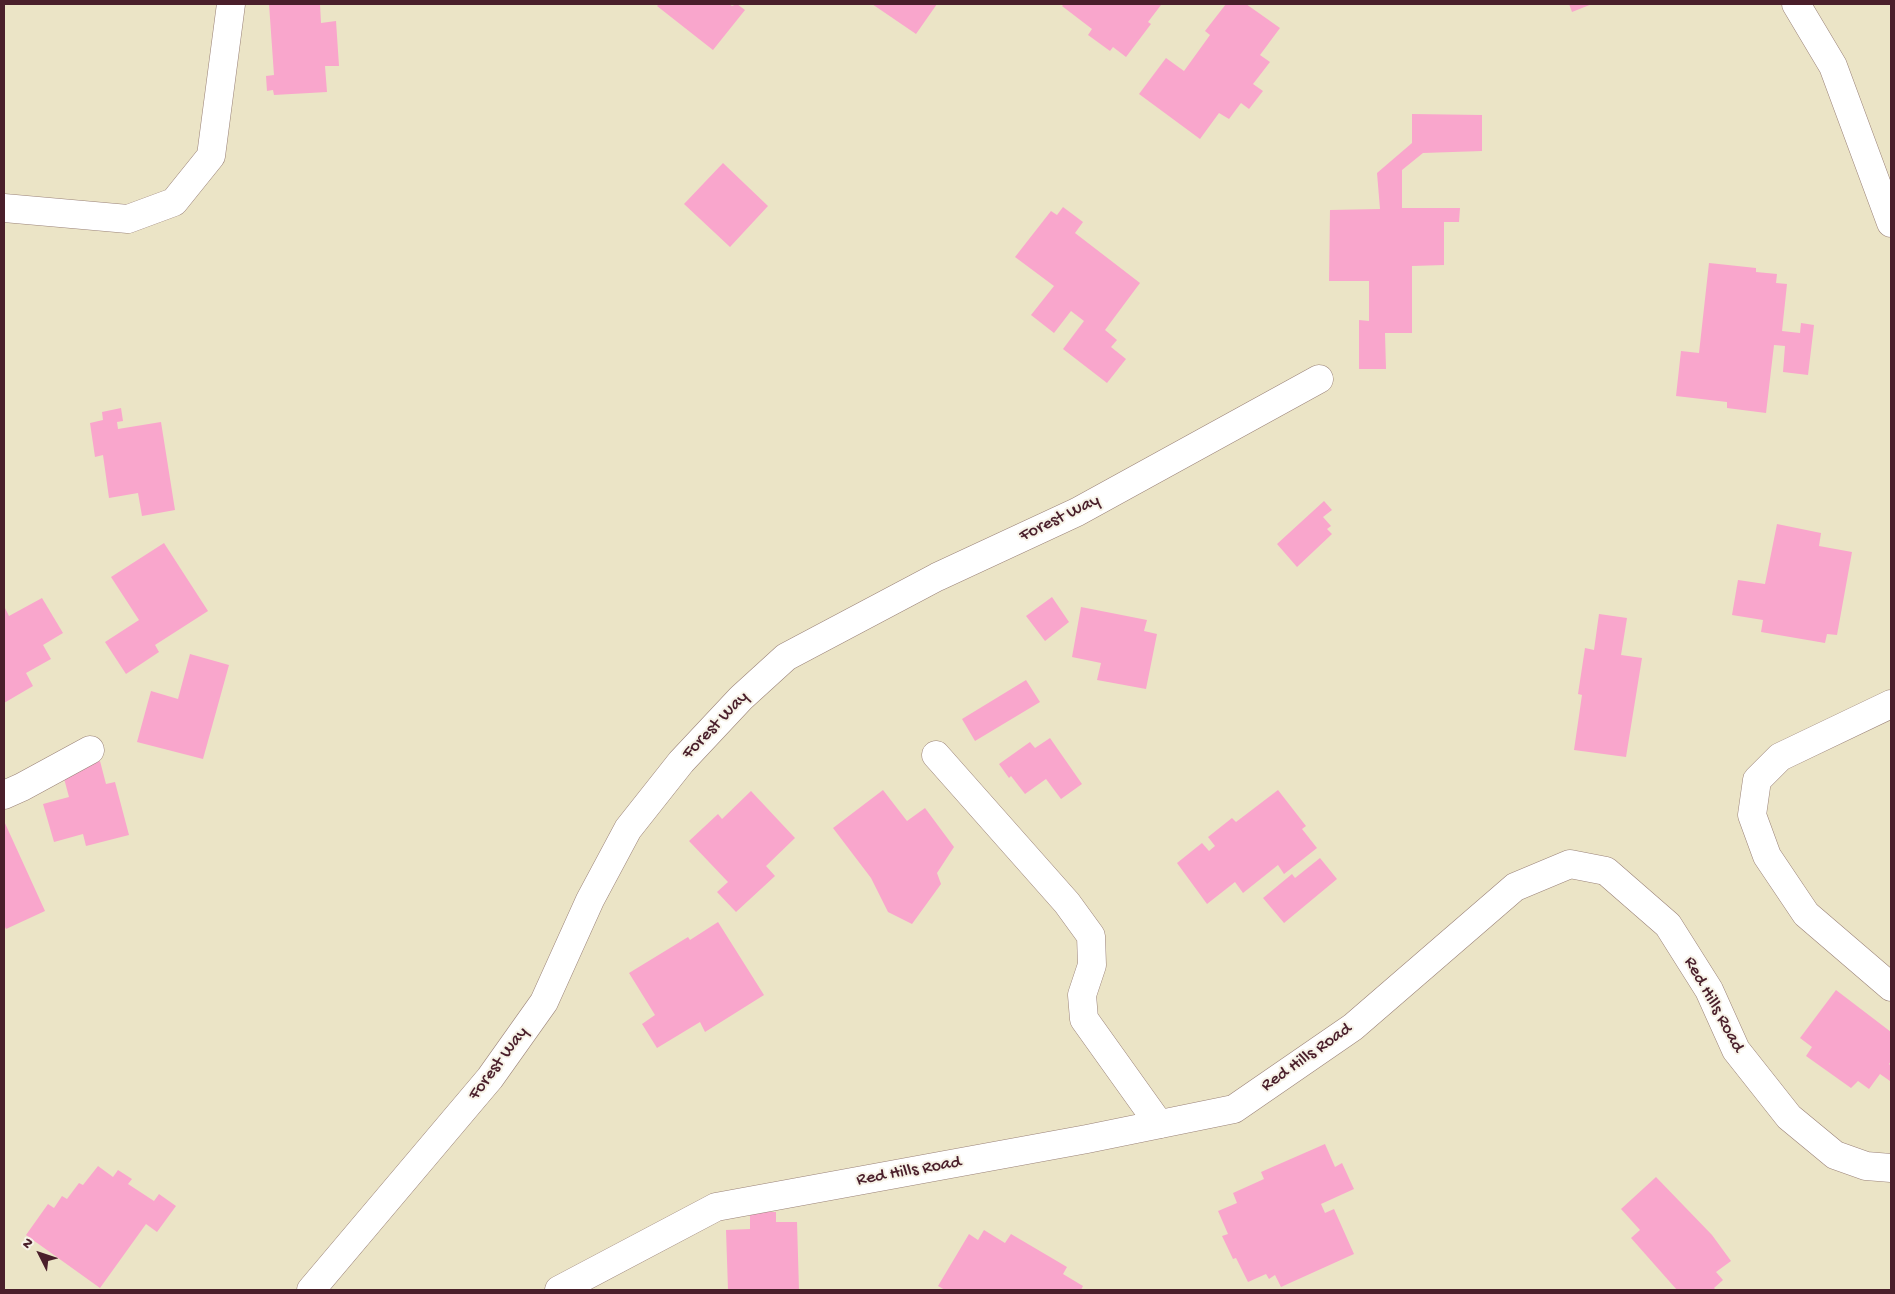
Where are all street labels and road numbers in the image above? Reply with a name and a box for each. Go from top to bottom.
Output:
street label: Forest Way [1016,490,1104,548]
street label: Forest Way [678,687,754,765]
street label: Red Hills Road [1678,953,1748,1057]
street label: Red Hills Road [1257,1019,1357,1097]
street label: Forest Way [464,1023,534,1105]
street label: Red Hills Road [855,1152,963,1192]

